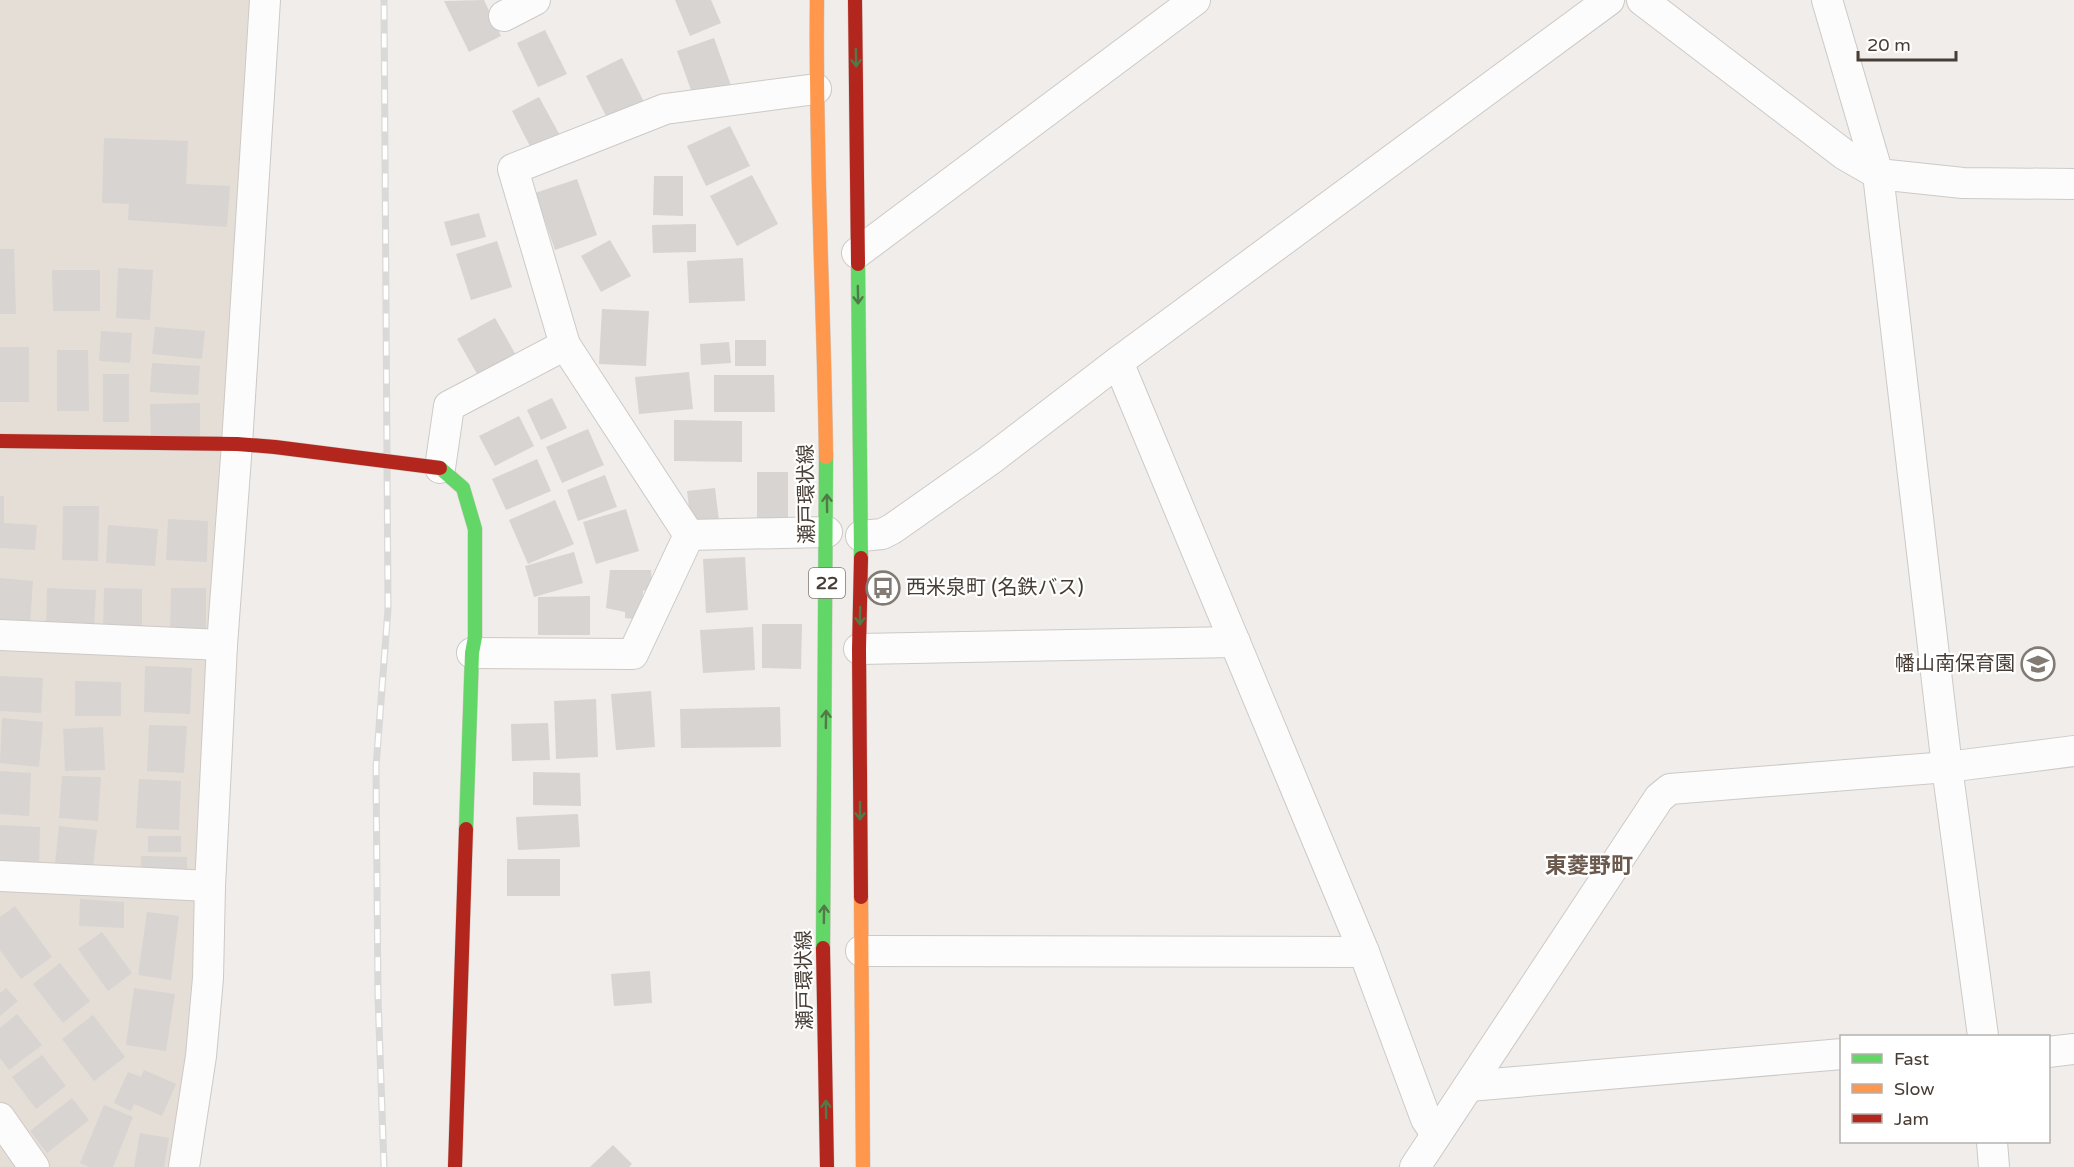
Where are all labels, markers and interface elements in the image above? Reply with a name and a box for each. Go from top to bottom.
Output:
scale bar [1858,24,1956,62]
text: 20 m [1867,34,1911,56]
one-way arrow [850,48,862,68]
one-way arrow [852,285,864,305]
street label: 瀬戸環状線 [794,444,820,544]
one-way arrow [821,493,833,513]
road number: 22 [809,568,845,598]
bus stop icon: 西米泉町 (名鉄バス) [865,570,901,606]
place label: 西米泉町 (名鉄バス) [906,576,1084,600]
one-way arrow [854,606,866,626]
school or university icon: 幡山南保育園 [2020,646,2056,682]
place label: 幡山南保育園 [1895,652,2015,676]
one-way arrow [820,709,831,729]
one-way arrow [854,801,866,821]
district label: 東菱野町 [1545,853,1633,879]
one-way arrow [818,904,830,924]
street label: 瀬戸環状線 [792,930,818,1030]
legend [1840,1035,2050,1143]
text: Fast [1894,1048,1929,1070]
text: Slow [1894,1078,1935,1100]
one-way arrow [821,1099,832,1119]
text: Jam [1894,1108,1929,1130]

